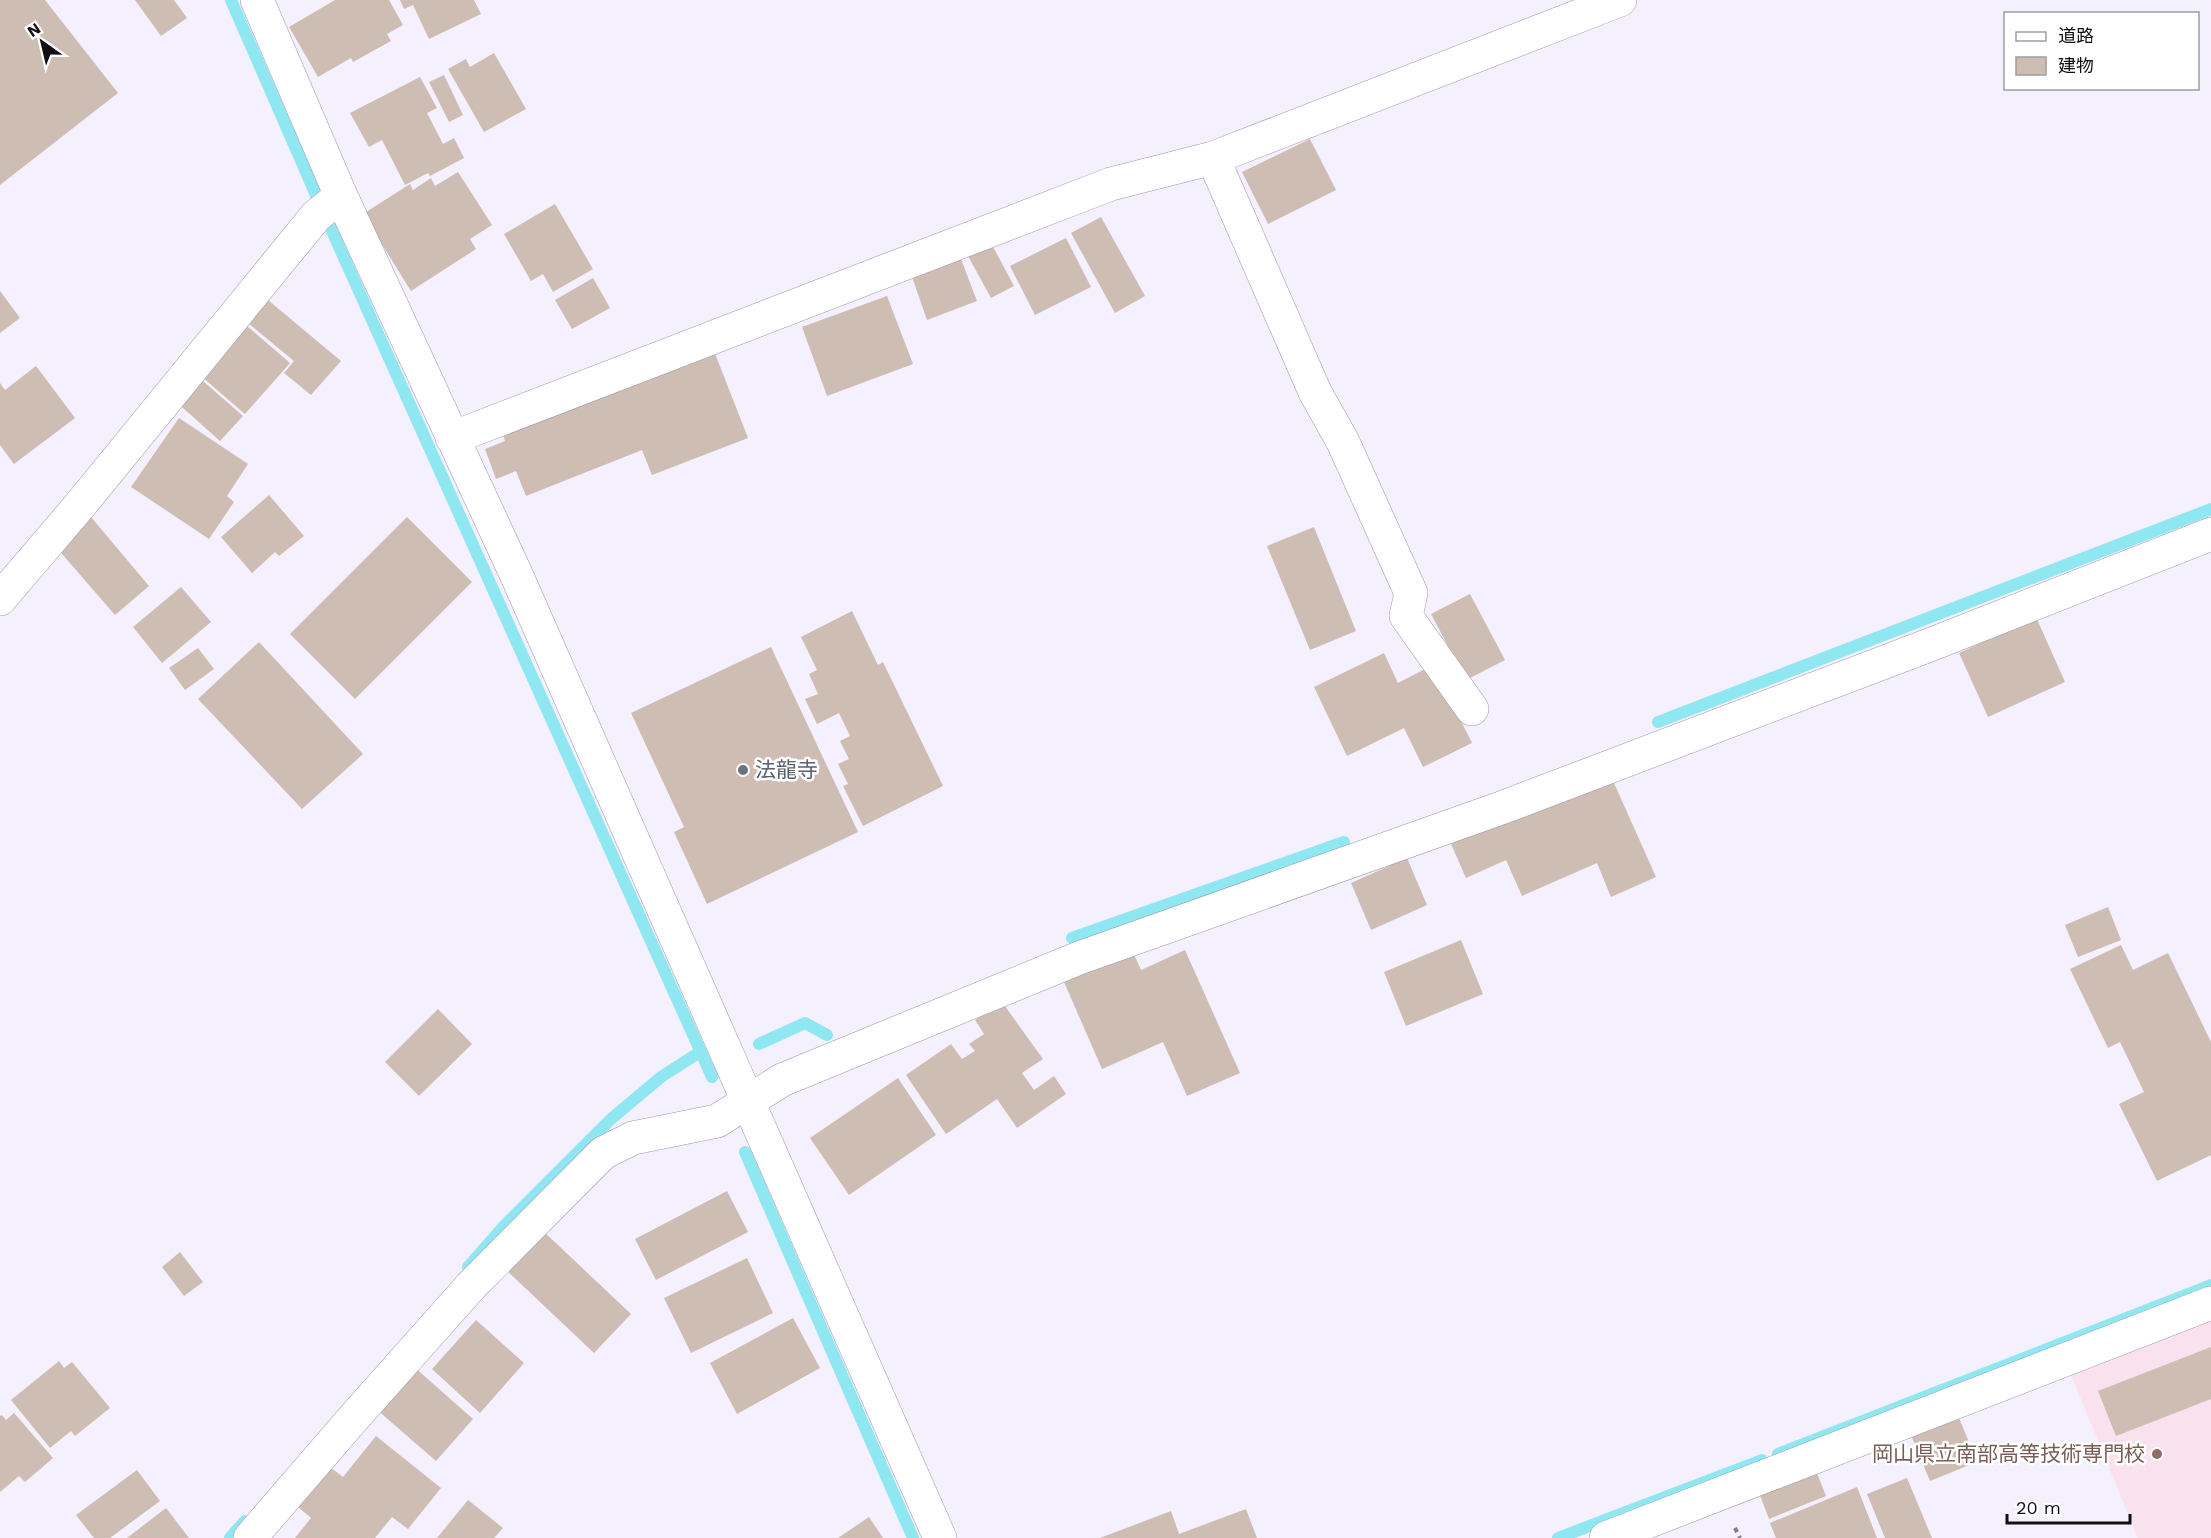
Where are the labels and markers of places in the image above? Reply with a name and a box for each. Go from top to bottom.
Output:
place label: 法龍寺 [755,757,818,782]
marker: 法龍寺 [736,763,750,777]
place label: 岡山県立南部高等技術専門校 [1872,1441,2145,1466]
marker: 岡山県立南部高等技術専門校 [2150,1447,2164,1461]

